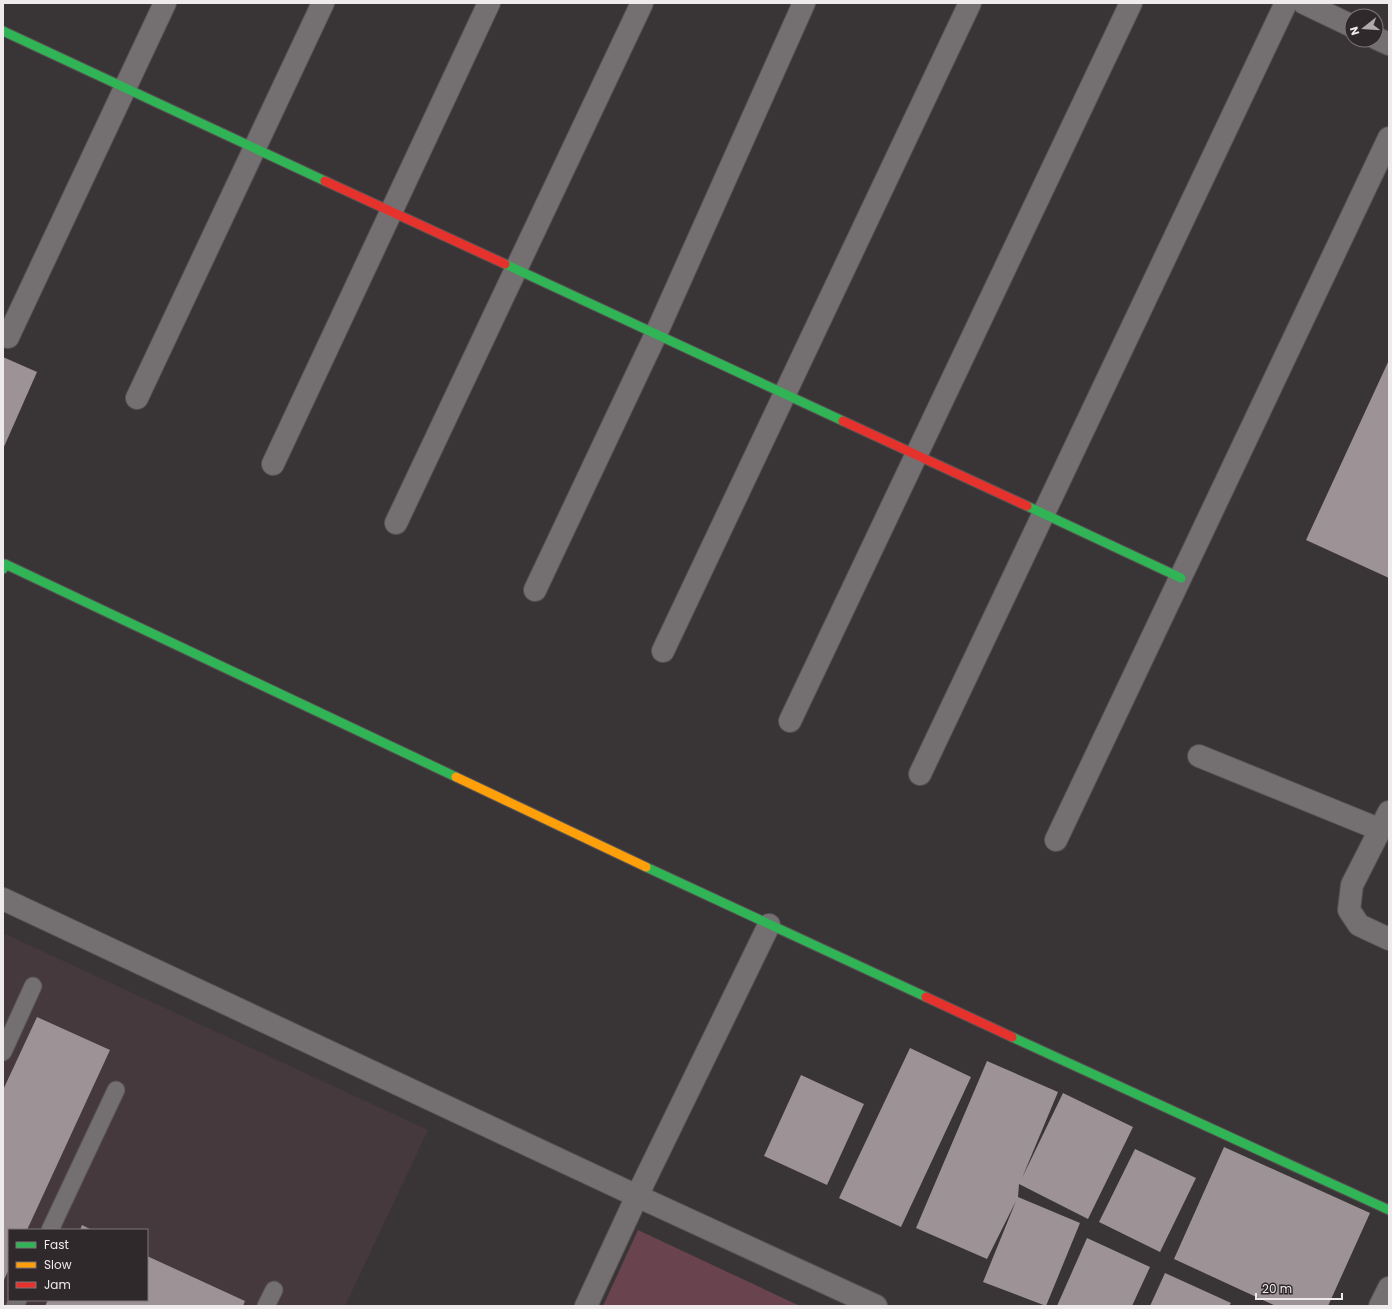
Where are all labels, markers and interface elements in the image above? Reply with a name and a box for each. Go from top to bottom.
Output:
north arrow [1344,8,1384,48]
text: N [1346,25,1363,37]
legend [8,1229,148,1301]
text: Fast [44,1236,69,1253]
text: Slow [44,1256,72,1273]
scale bar [1256,1275,1342,1301]
text: Jam [44,1276,71,1293]
text: 20 m [1262,1280,1292,1297]

